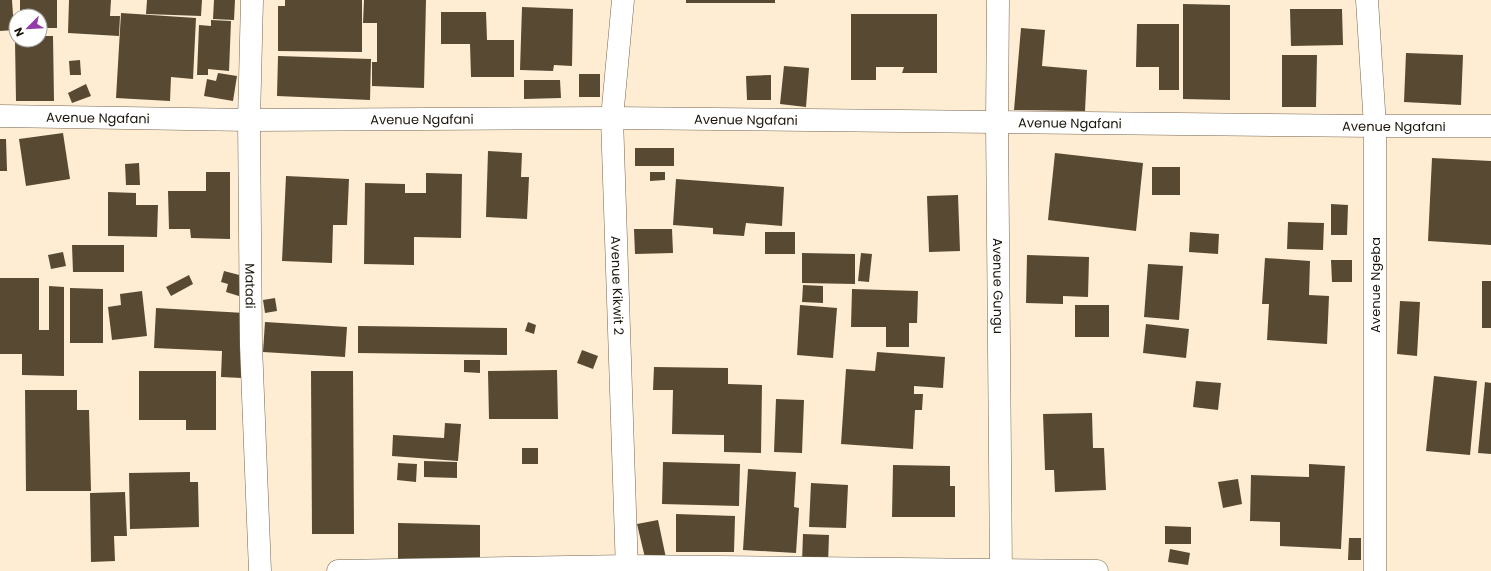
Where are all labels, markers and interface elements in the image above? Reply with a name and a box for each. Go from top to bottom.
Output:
north arrow [8,8,48,48]
text: N [10,25,28,39]
street label: Avenue Ngafani [46,108,150,128]
street label: Avenue Ngafani [370,110,474,129]
street label: Avenue Ngafani [694,110,798,130]
street label: Avenue Ngafani [1018,113,1122,133]
street label: Avenue Ngafani [1342,117,1446,136]
street label: Avenue Kikwit 2 [606,235,628,336]
street label: Avenue Ngeba [1366,237,1385,333]
street label: Avenue Gungu [988,238,1008,334]
street label: Matadi [240,263,260,309]

